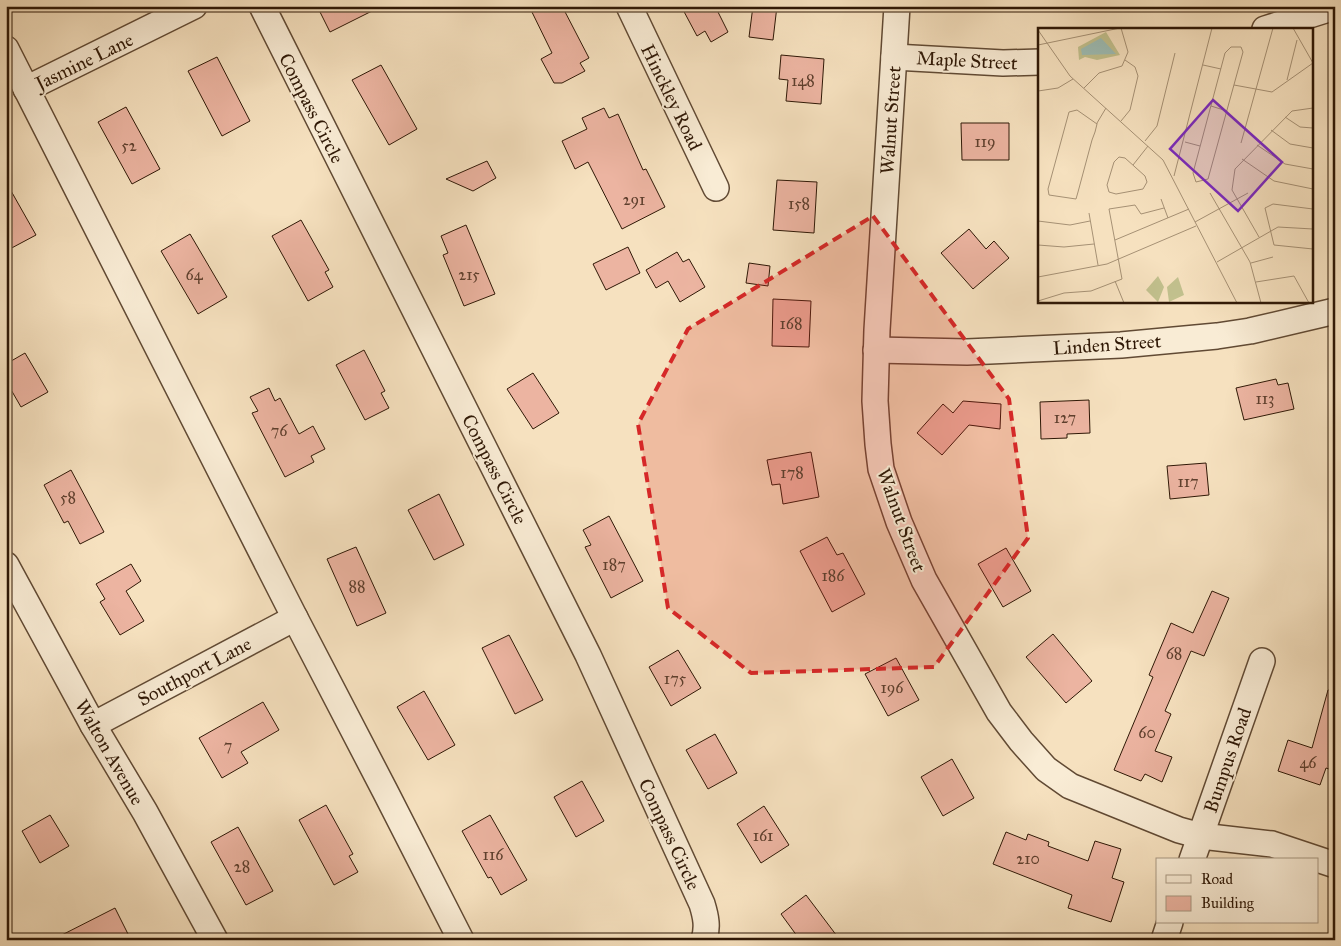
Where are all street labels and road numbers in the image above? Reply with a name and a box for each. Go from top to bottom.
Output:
street label: Jasmine Lane [30,28,137,97]
street label: Hinckley Road [636,40,707,154]
street label: Maple Street [916,46,1018,75]
street label: Compass Circle [274,49,349,167]
street label: Walnut Street [875,65,906,175]
street label: Linden Street [1052,329,1162,360]
street label: Compass Circle [457,410,532,528]
street label: Walnut Street [872,465,931,575]
street label: Southport Lane [133,632,255,711]
street label: Walton Avenue [70,695,149,809]
street label: Bumpus Road [1199,704,1256,816]
street label: Compass Circle [634,775,705,894]

